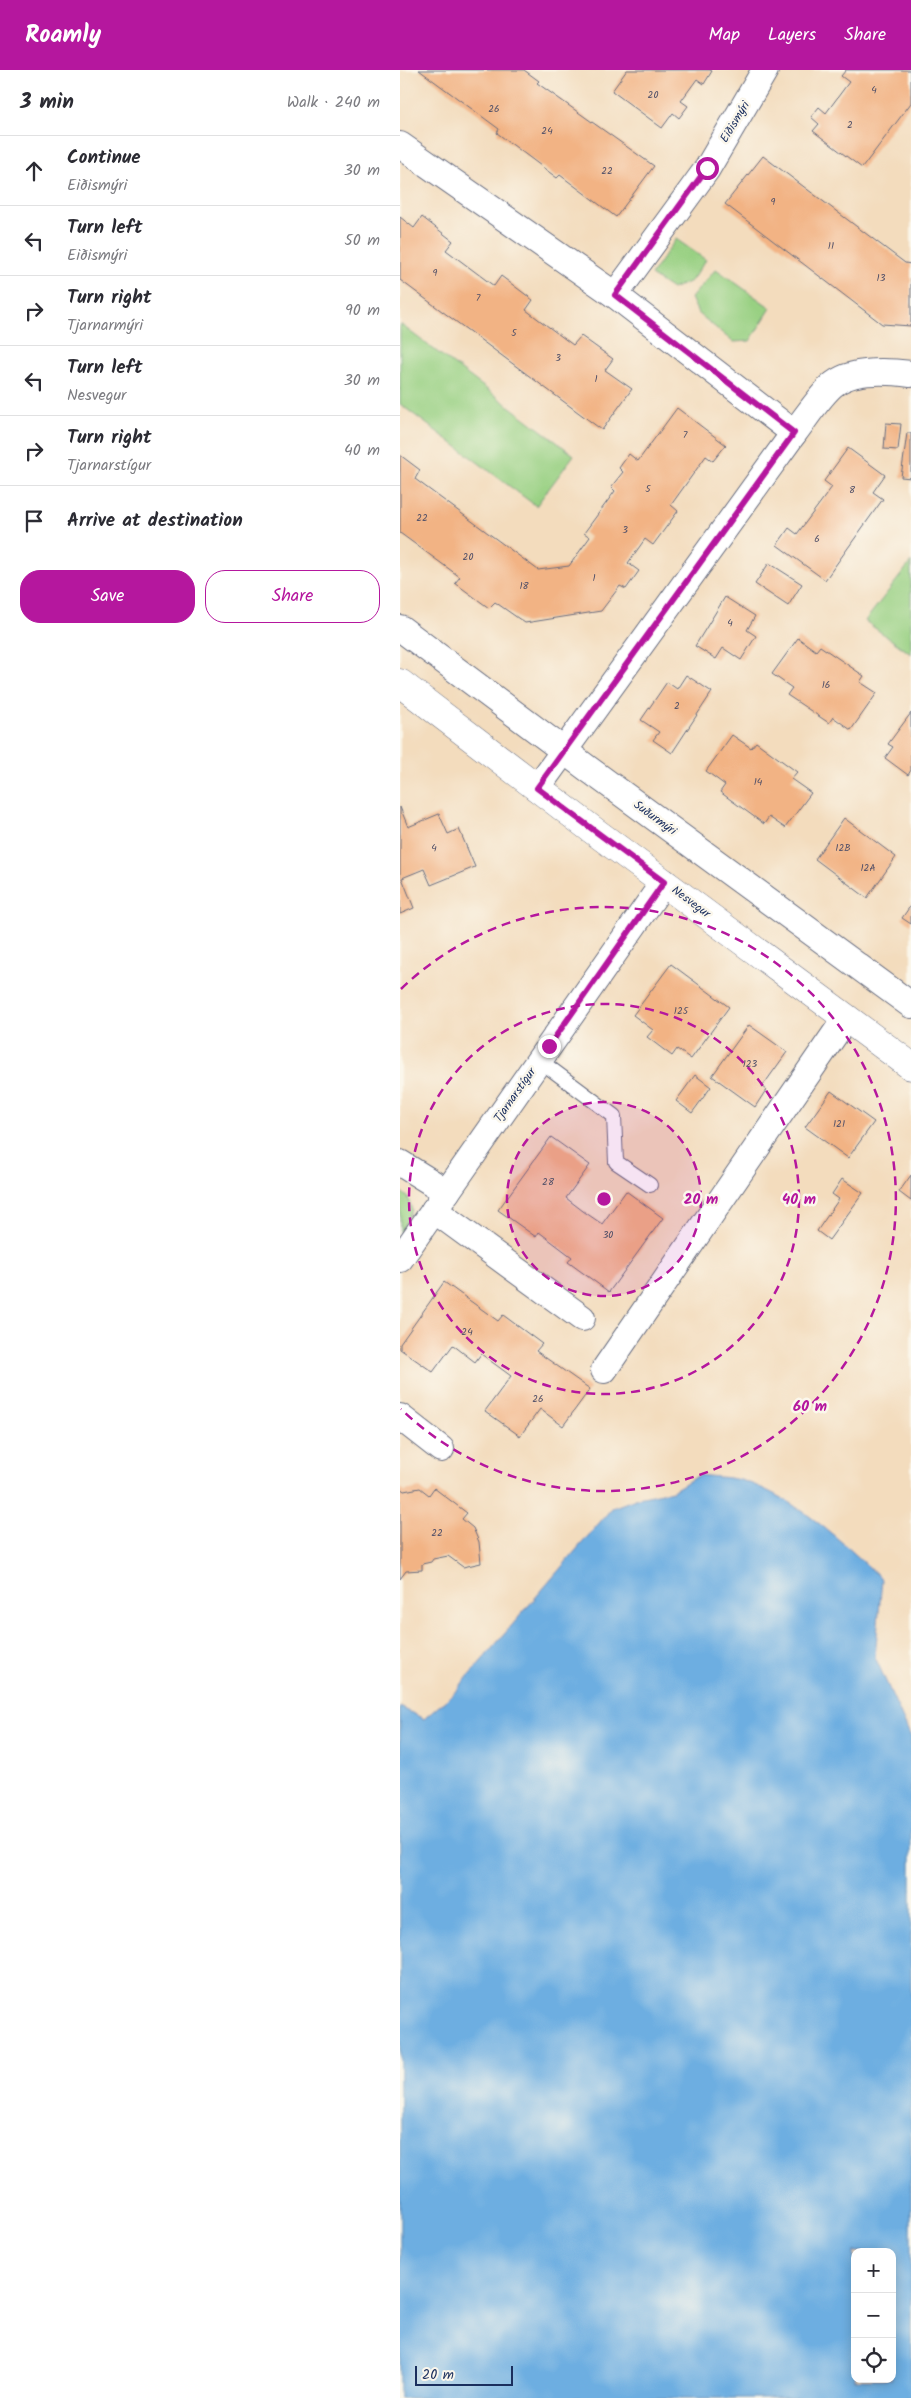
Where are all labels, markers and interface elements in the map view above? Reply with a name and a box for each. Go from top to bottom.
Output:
text: Roamly [25,16,101,55]
text: Map [709,21,740,50]
text: Layers [768,21,816,50]
text: Share [844,21,886,50]
house number: 4 [871,82,877,98]
text: 3 min [20,86,74,119]
house number: 20 [648,87,658,103]
text: Walk · 240 m [287,90,380,115]
street label: Eiðismýri [715,97,755,146]
house number: 26 [488,101,500,117]
house number: 2 [847,117,853,133]
house number: 24 [541,123,553,139]
text: Continue [67,143,140,173]
icon: ahead [20,157,48,185]
route start [696,157,719,180]
text: 30 m [344,158,380,183]
house number: 22 [601,163,613,179]
text: Eiðismýri [67,173,127,198]
house number: 9 [771,194,776,210]
text: Turn left [67,213,142,243]
icon: left [20,227,48,255]
text: 50 m [344,228,380,253]
house number: 11 [828,238,834,254]
text: Eiðismýri [67,243,127,268]
house number: 9 [433,265,438,281]
house number: 13 [877,270,886,286]
text: Turn right [67,283,152,313]
house number: 7 [476,290,481,306]
icon: right [20,297,48,325]
text: 90 m [345,298,380,323]
text: Tjarnarmýri [67,313,143,338]
house number: 5 [511,325,517,341]
house number: 3 [555,350,561,366]
text: Turn left [67,353,142,383]
icon: left [20,367,48,395]
text: 30 m [344,368,380,393]
house number: 1 [594,371,598,387]
text: Nesvegur [67,383,126,408]
text: Turn right [67,423,152,453]
house number: 7 [683,427,688,443]
icon: right [20,437,48,465]
text: 40 m [344,438,380,463]
text: Tjarnarstígur [67,453,151,478]
house number: 5 [645,481,651,497]
house number: 8 [849,482,856,498]
text: Arrive at destination [67,506,243,536]
icon: arrive [20,507,48,535]
house number: 22 [416,510,428,526]
house number: 3 [622,522,628,538]
house number: 6 [814,531,820,547]
house number: 20 [463,549,473,565]
button: Save [20,570,195,623]
button: Share [205,570,380,623]
house number: 1 [592,570,596,586]
house number: 18 [519,578,530,594]
house number: 4 [727,615,733,631]
house number: 16 [822,677,830,693]
house number: 2 [674,698,680,714]
house number: 14 [754,774,763,790]
street label: Suðurmýri [629,796,681,841]
house number: 4 [431,840,437,856]
house number: 12B [835,840,851,856]
house number: 12A [860,860,876,876]
street label: Nesvegur [667,881,715,924]
house number: 125 [674,1003,689,1019]
route end [538,1035,561,1058]
house number: 123 [743,1056,758,1072]
street label: Tjarnarstígur [489,1063,541,1126]
house number: 121 [833,1116,845,1132]
house number: 28 [542,1174,555,1190]
text: 20 m [684,1188,718,1212]
text: 40 m [782,1188,816,1212]
centre of rings [595,1190,613,1208]
house number: 30 [603,1227,613,1243]
house number: 24 [461,1324,473,1340]
house number: 26 [532,1391,544,1407]
text: 60 m [793,1395,827,1419]
house number: 22 [431,1525,443,1541]
map controls [851,2248,896,2383]
button: + [851,2248,896,2293]
button: − [851,2293,896,2338]
button: locate [851,2338,896,2383]
scale bar [415,2363,512,2386]
text: 20 m [422,2364,454,2386]

